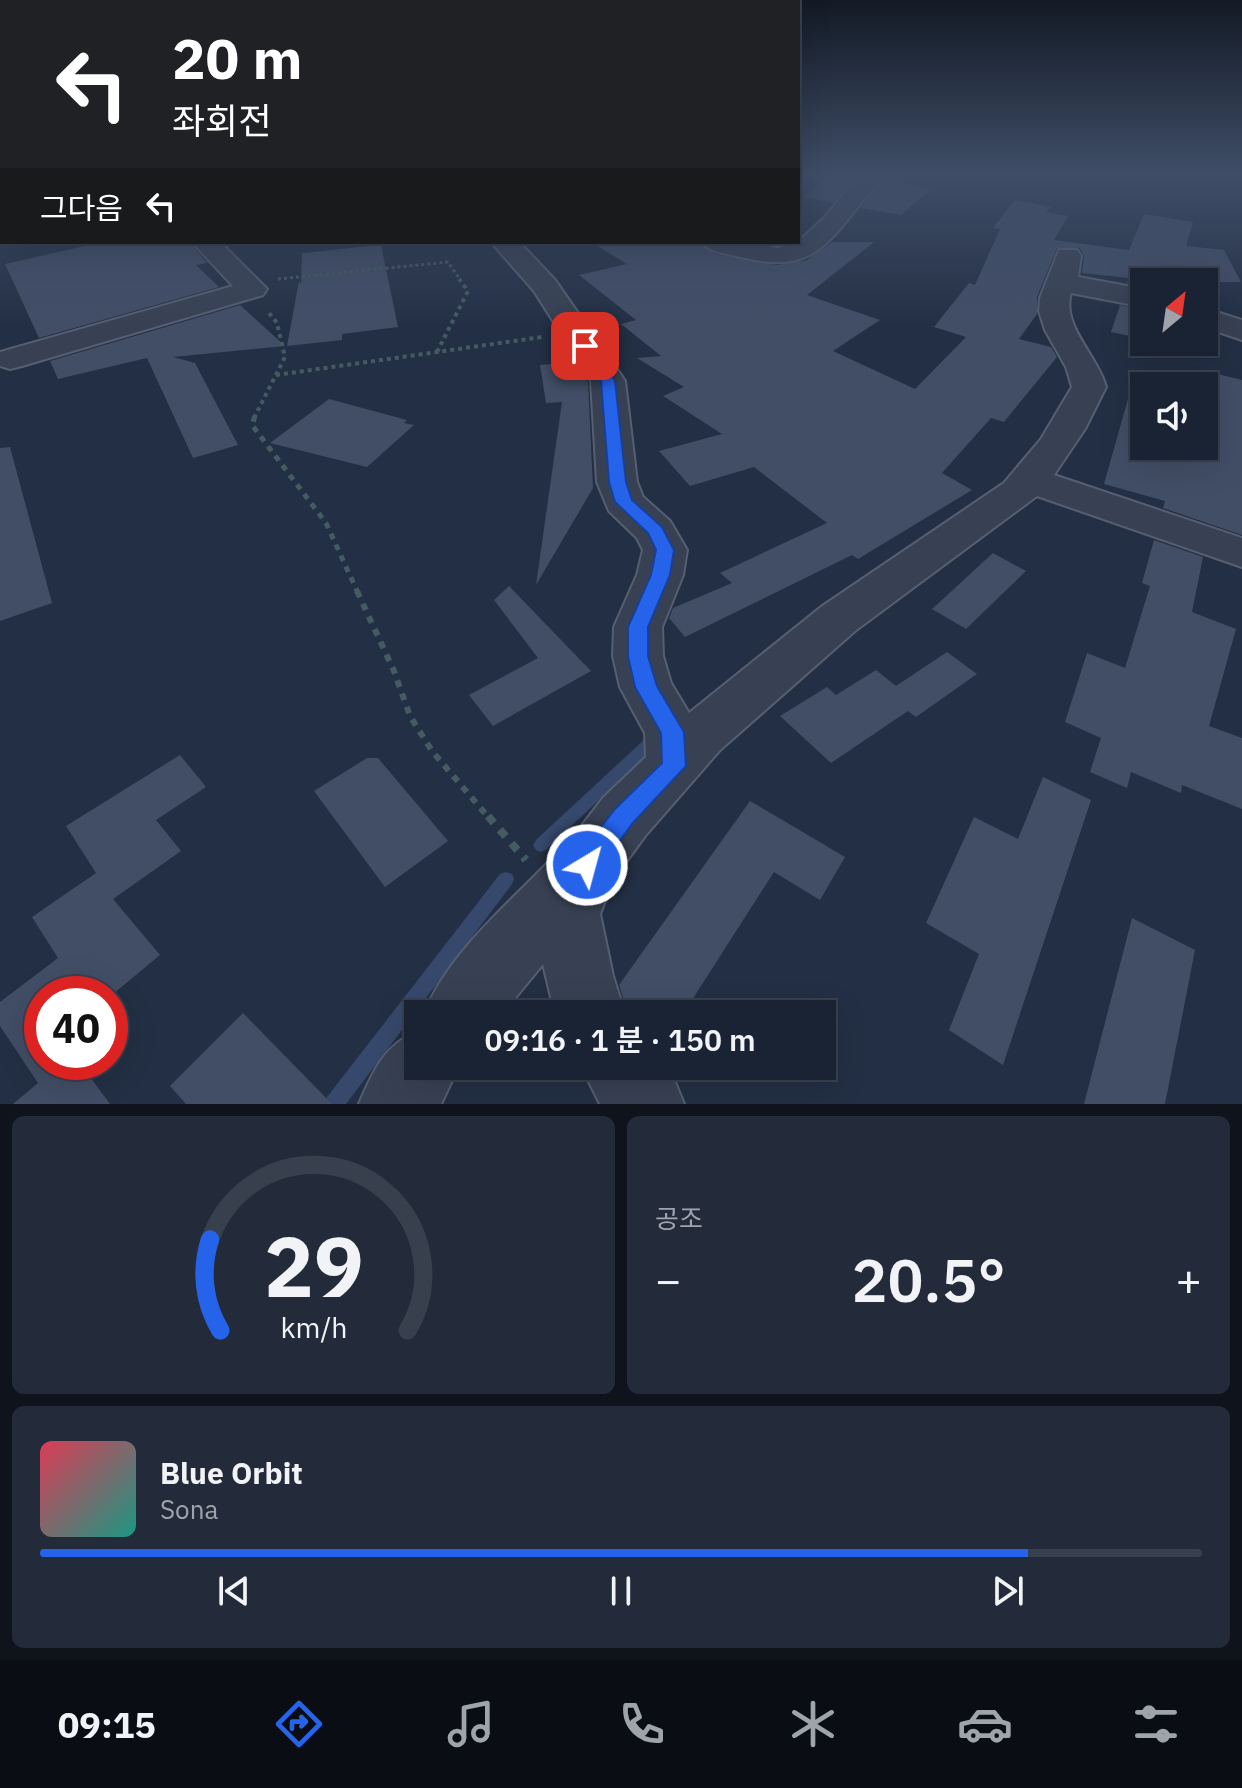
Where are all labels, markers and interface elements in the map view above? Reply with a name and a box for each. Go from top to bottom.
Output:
text: 20 m [172,22,302,94]
icon: left [40,32,144,136]
text: 좌회전 [172,97,271,144]
icon: left [139,184,183,228]
text: 그다음 [40,188,123,227]
north arrow [1130,268,1218,356]
map controls [1130,268,1218,460]
pin [551,312,619,380]
icon: arrive [563,324,607,368]
button: sound [1130,372,1218,460]
position arrow [545,823,629,907]
speed limit sign: 40 [24,976,128,1080]
text: 09:16 · 1 분 · 150 m [484,1020,756,1059]
text: 공조 [655,1201,703,1235]
text: 29 [264,1212,363,1320]
text: 20.5° [851,1240,1006,1319]
text: − [655,1251,681,1308]
text: + [1176,1251,1202,1308]
text: km/h [280,1309,347,1346]
text: Blue Orbit [160,1453,303,1492]
text: Sona [160,1492,218,1526]
icon: previous [212,1569,256,1613]
icon: pause [599,1569,643,1613]
icon: next [986,1569,1030,1613]
icon: directions [271,1696,327,1752]
icon: music [443,1696,499,1752]
icon: phone [614,1696,670,1752]
icon: climate [785,1696,841,1752]
icon: car [957,1696,1013,1752]
icon: filters [1128,1696,1184,1752]
text: 09:15 [58,1701,156,1748]

